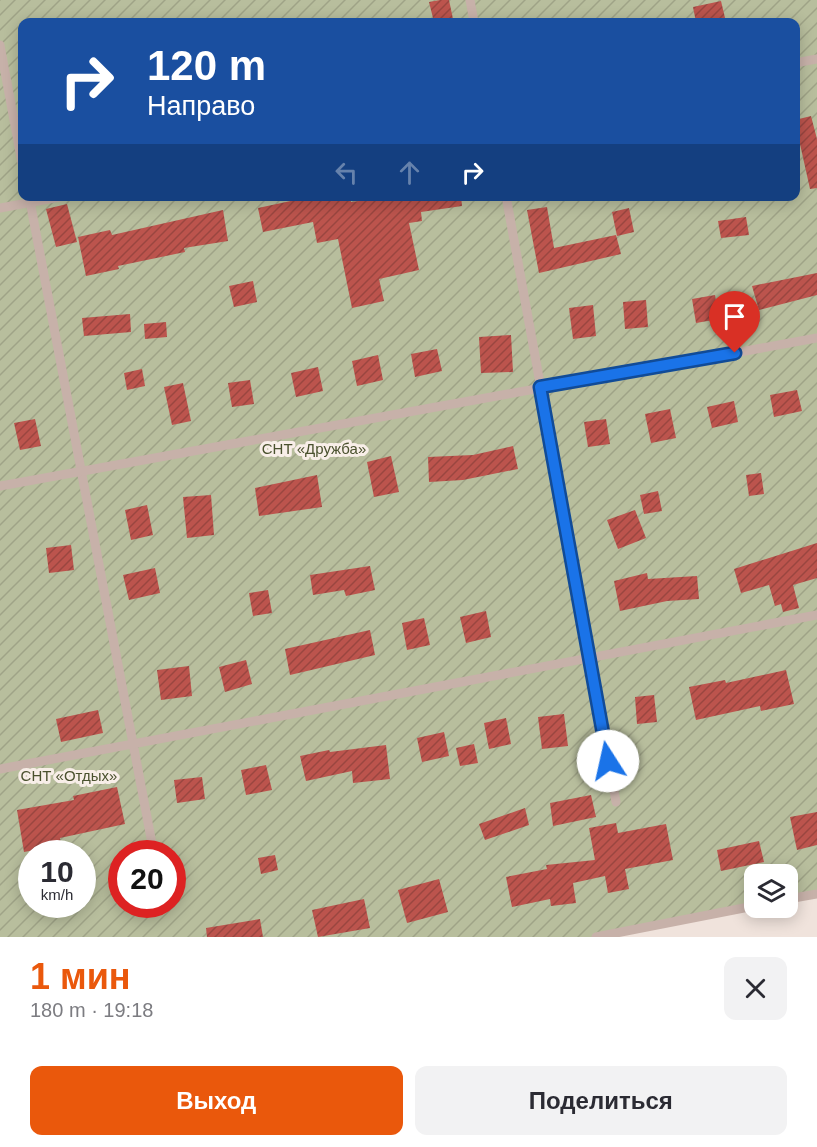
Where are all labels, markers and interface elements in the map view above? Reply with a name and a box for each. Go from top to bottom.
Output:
icon: right [48,42,126,120]
text: 120 m [147,42,266,89]
text: Направо [147,91,255,121]
icon: left [330,156,363,189]
icon: ahead [393,156,426,189]
icon: right [456,156,489,189]
pin [709,291,760,353]
icon: arrive [718,300,751,333]
park label: СНТ «Дружба» [262,440,366,457]
position arrow [576,729,640,793]
park label: СНТ «Отдых» [21,767,117,784]
speed limit sign: 20 [108,840,186,918]
text: 10 [40,855,74,888]
map controls [744,864,798,918]
button: layers [744,864,798,918]
text: km/h [41,886,73,903]
text: 1 мин [30,956,131,997]
button: close [724,957,787,1020]
text: 180 m · 19:18 [30,999,153,1021]
button: Выход [30,1066,403,1135]
button: Поделиться [415,1066,787,1135]

